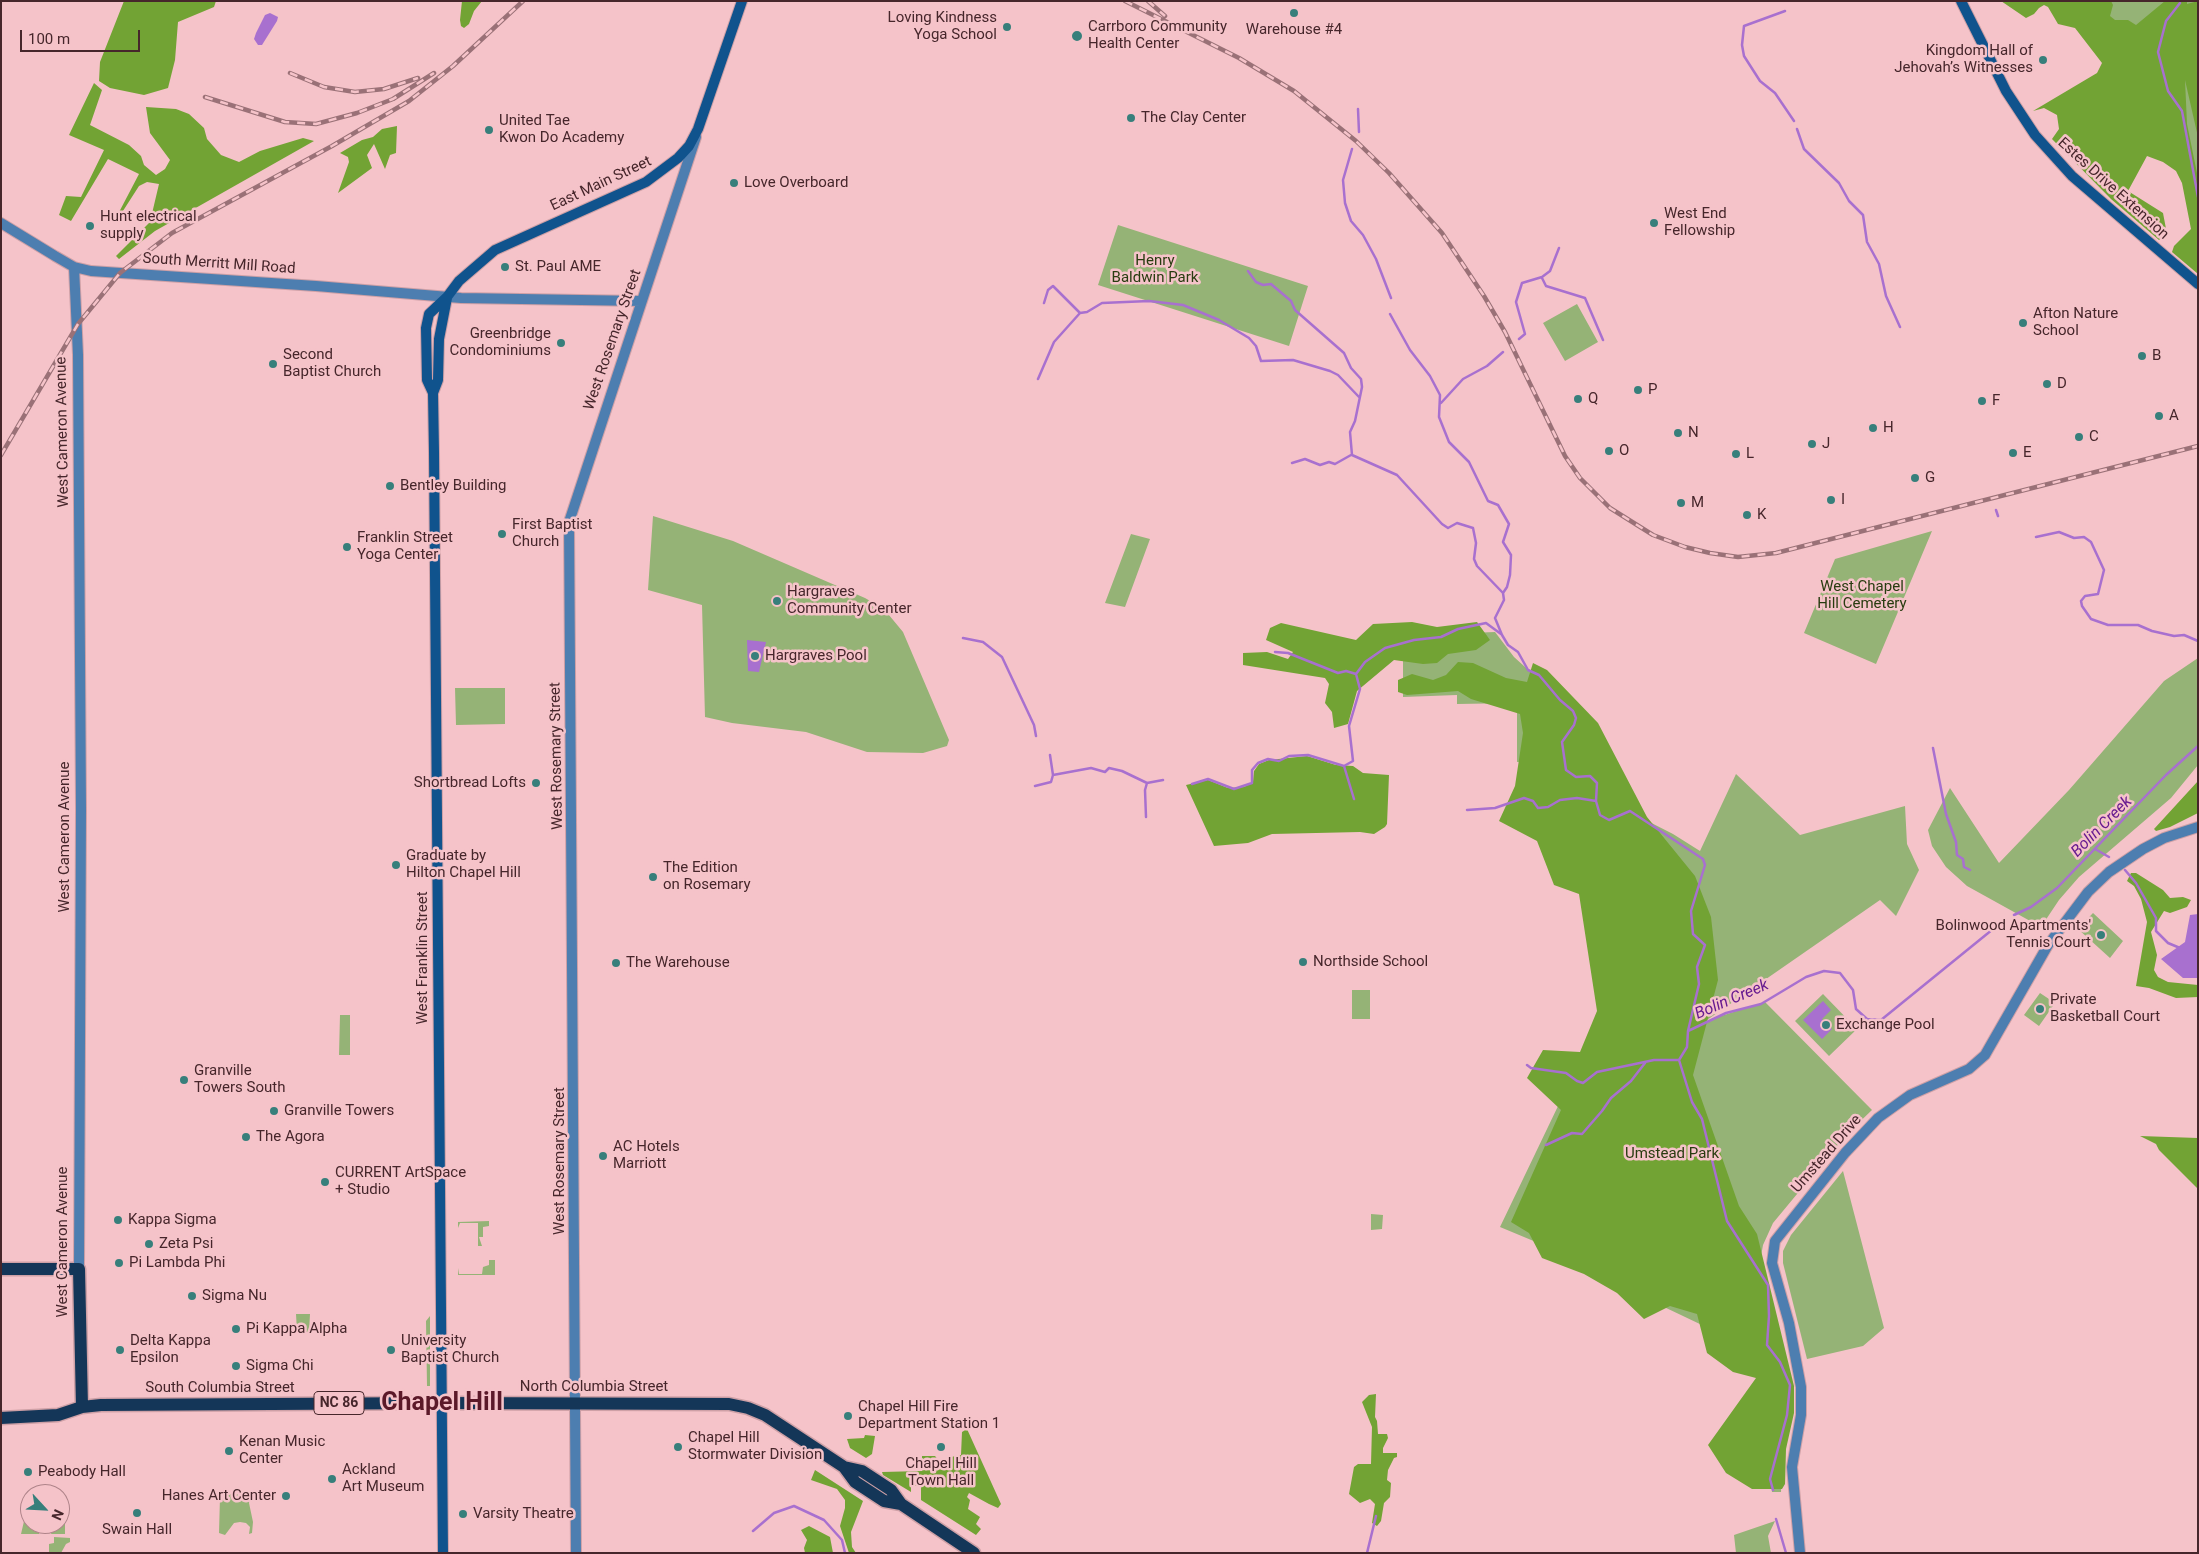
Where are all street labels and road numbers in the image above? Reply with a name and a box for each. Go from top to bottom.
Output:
street label: Estes Drive Extension [2054,134,2172,244]
street label: East Main Street [548,153,654,215]
street label: South Merritt Mill Road [142,250,296,278]
street label: West Rosemary Street [580,267,646,413]
street label: West Cameron Avenue [53,356,73,508]
street label: West Rosemary Street [547,682,567,830]
street label: West Cameron Avenue [56,762,74,912]
street label: West Franklin Street [414,891,432,1025]
street label: West Rosemary Street [551,1087,569,1235]
street label: Umstead Drive [1788,1111,1866,1197]
street label: West Cameron Avenue [54,1167,72,1317]
street label: North Columbia Street [520,1378,668,1396]
street label: South Columbia Street [145,1379,295,1397]
road number: NC 86 [314,1392,364,1415]

